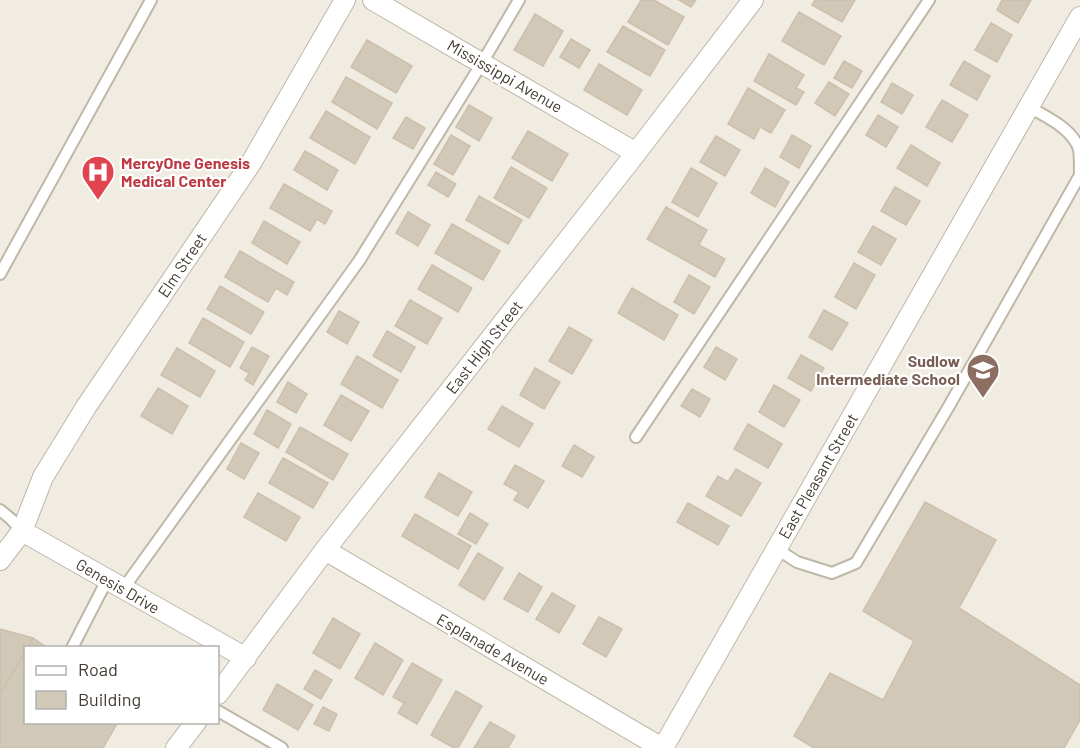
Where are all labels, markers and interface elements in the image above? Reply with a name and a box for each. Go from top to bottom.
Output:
street label: Mississippi Avenue [444,35,566,116]
place label: MercyOne Genesis Medical Center [121,153,250,190]
hospital icon: MercyOne Genesis Medical Center [80,154,116,201]
street label: Elm Street [153,229,210,300]
street label: East High Street [441,296,526,397]
place label: Sudlow Intermediate School [816,351,960,388]
school or university icon: Sudlow Intermediate School [965,352,1001,399]
street label: East Pleasant Street [774,410,861,542]
street label: Genesis Drive [73,554,164,617]
street label: Esplanade Avenue [434,609,553,688]
legend [24,646,219,724]
text: Road [78,658,118,680]
text: Building [78,688,141,710]

